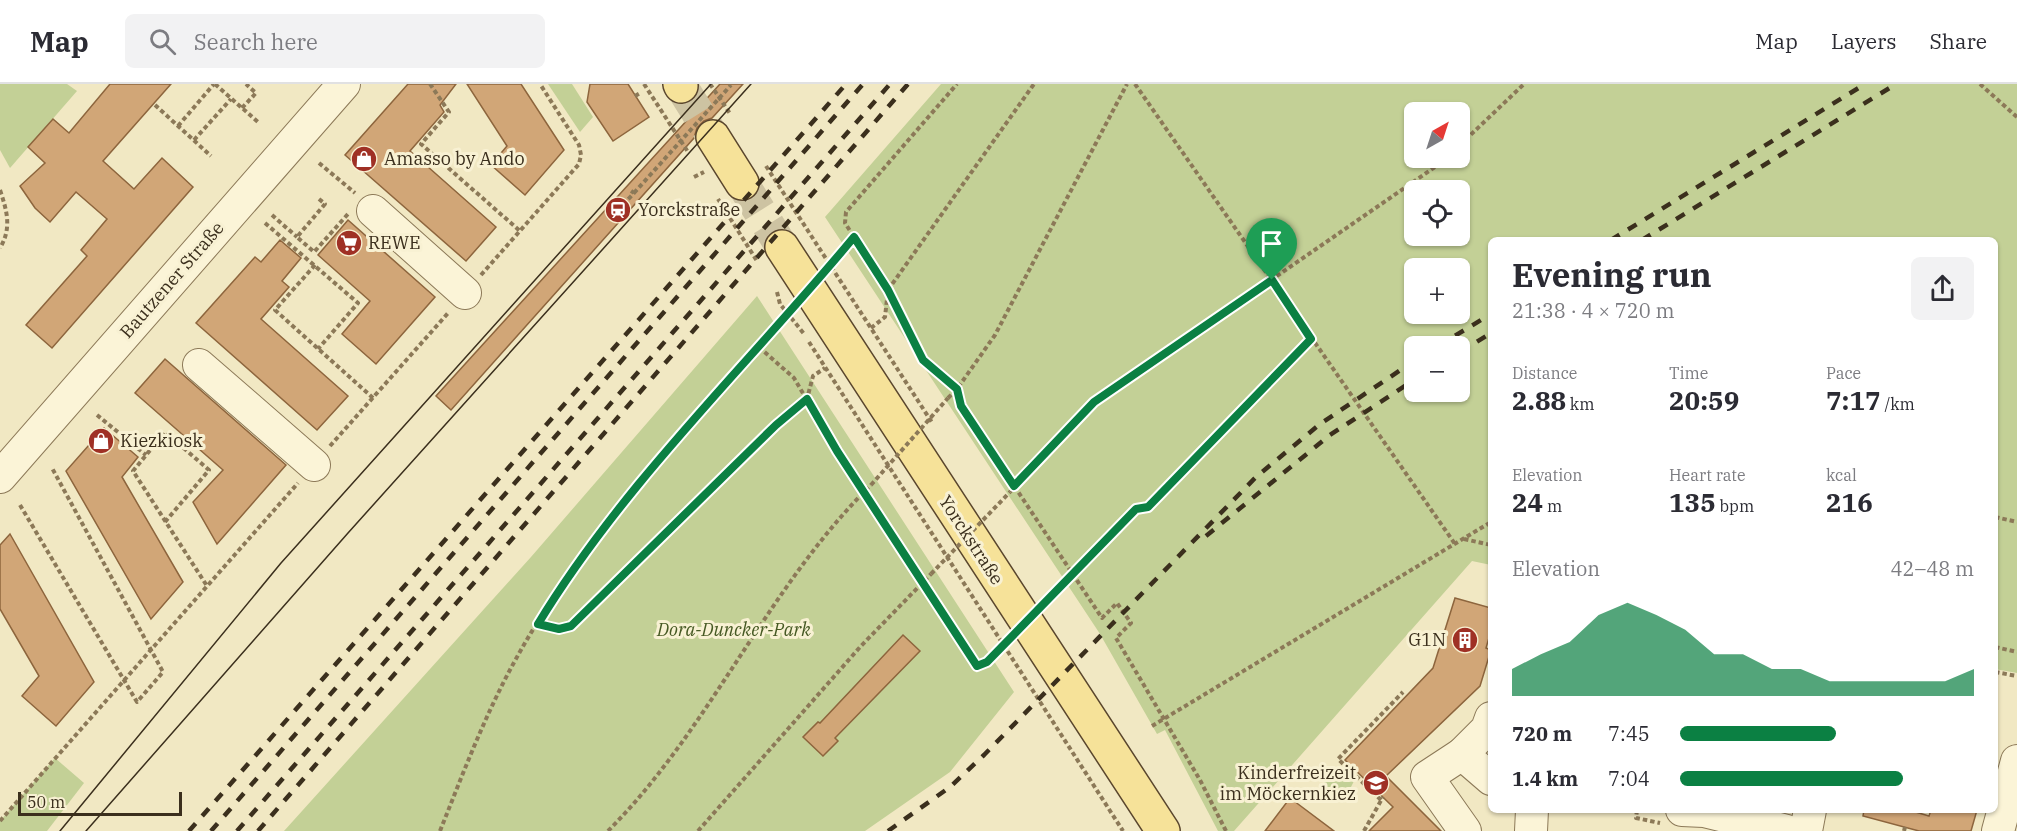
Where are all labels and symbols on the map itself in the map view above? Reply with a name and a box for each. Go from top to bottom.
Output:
north arrow [1404,102,1470,168]
shop icon: Amasso by Ando [349,144,379,174]
place label: Amasso by Ando [384,147,525,170]
station icon: Yorckstraße [603,195,633,225]
place label: Yorckstraße [638,198,740,221]
street label: Bautzener Straße [115,217,229,343]
pin [1246,218,1297,280]
supermarket icon: REWE [334,228,364,258]
place label: REWE [368,231,421,254]
shop icon: Kiezkiosk [86,426,116,456]
place label: Kiezkiosk [120,429,203,452]
street label: Yorckstraße [934,491,1009,589]
park label: Dora-Duncker-Park [656,618,811,641]
building icon: G1N [1450,625,1480,655]
place label: G1N [1408,628,1446,651]
place label: Kinderfreizeit im Möckernkiez [1219,761,1356,805]
school or university icon: Kinderfreizeit im Möckernkiez [1361,768,1391,798]
scale bar [18,789,182,816]

